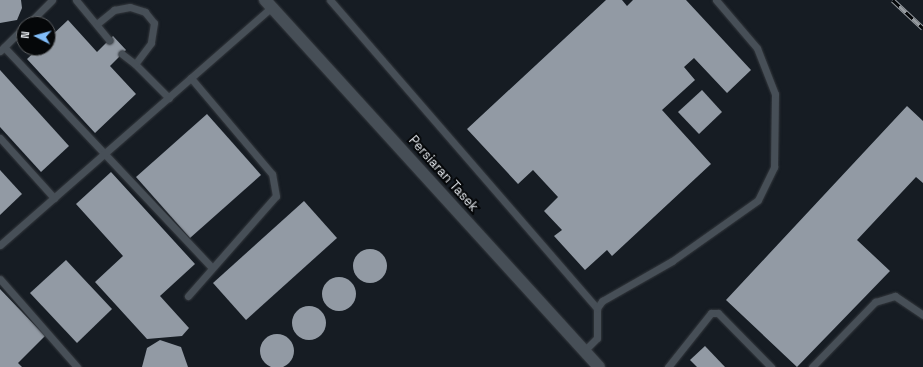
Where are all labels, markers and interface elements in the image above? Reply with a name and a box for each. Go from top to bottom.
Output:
north arrow [16,16,56,56]
text: N [18,30,32,39]
street label: Persiaran Tasek [405,133,481,215]

